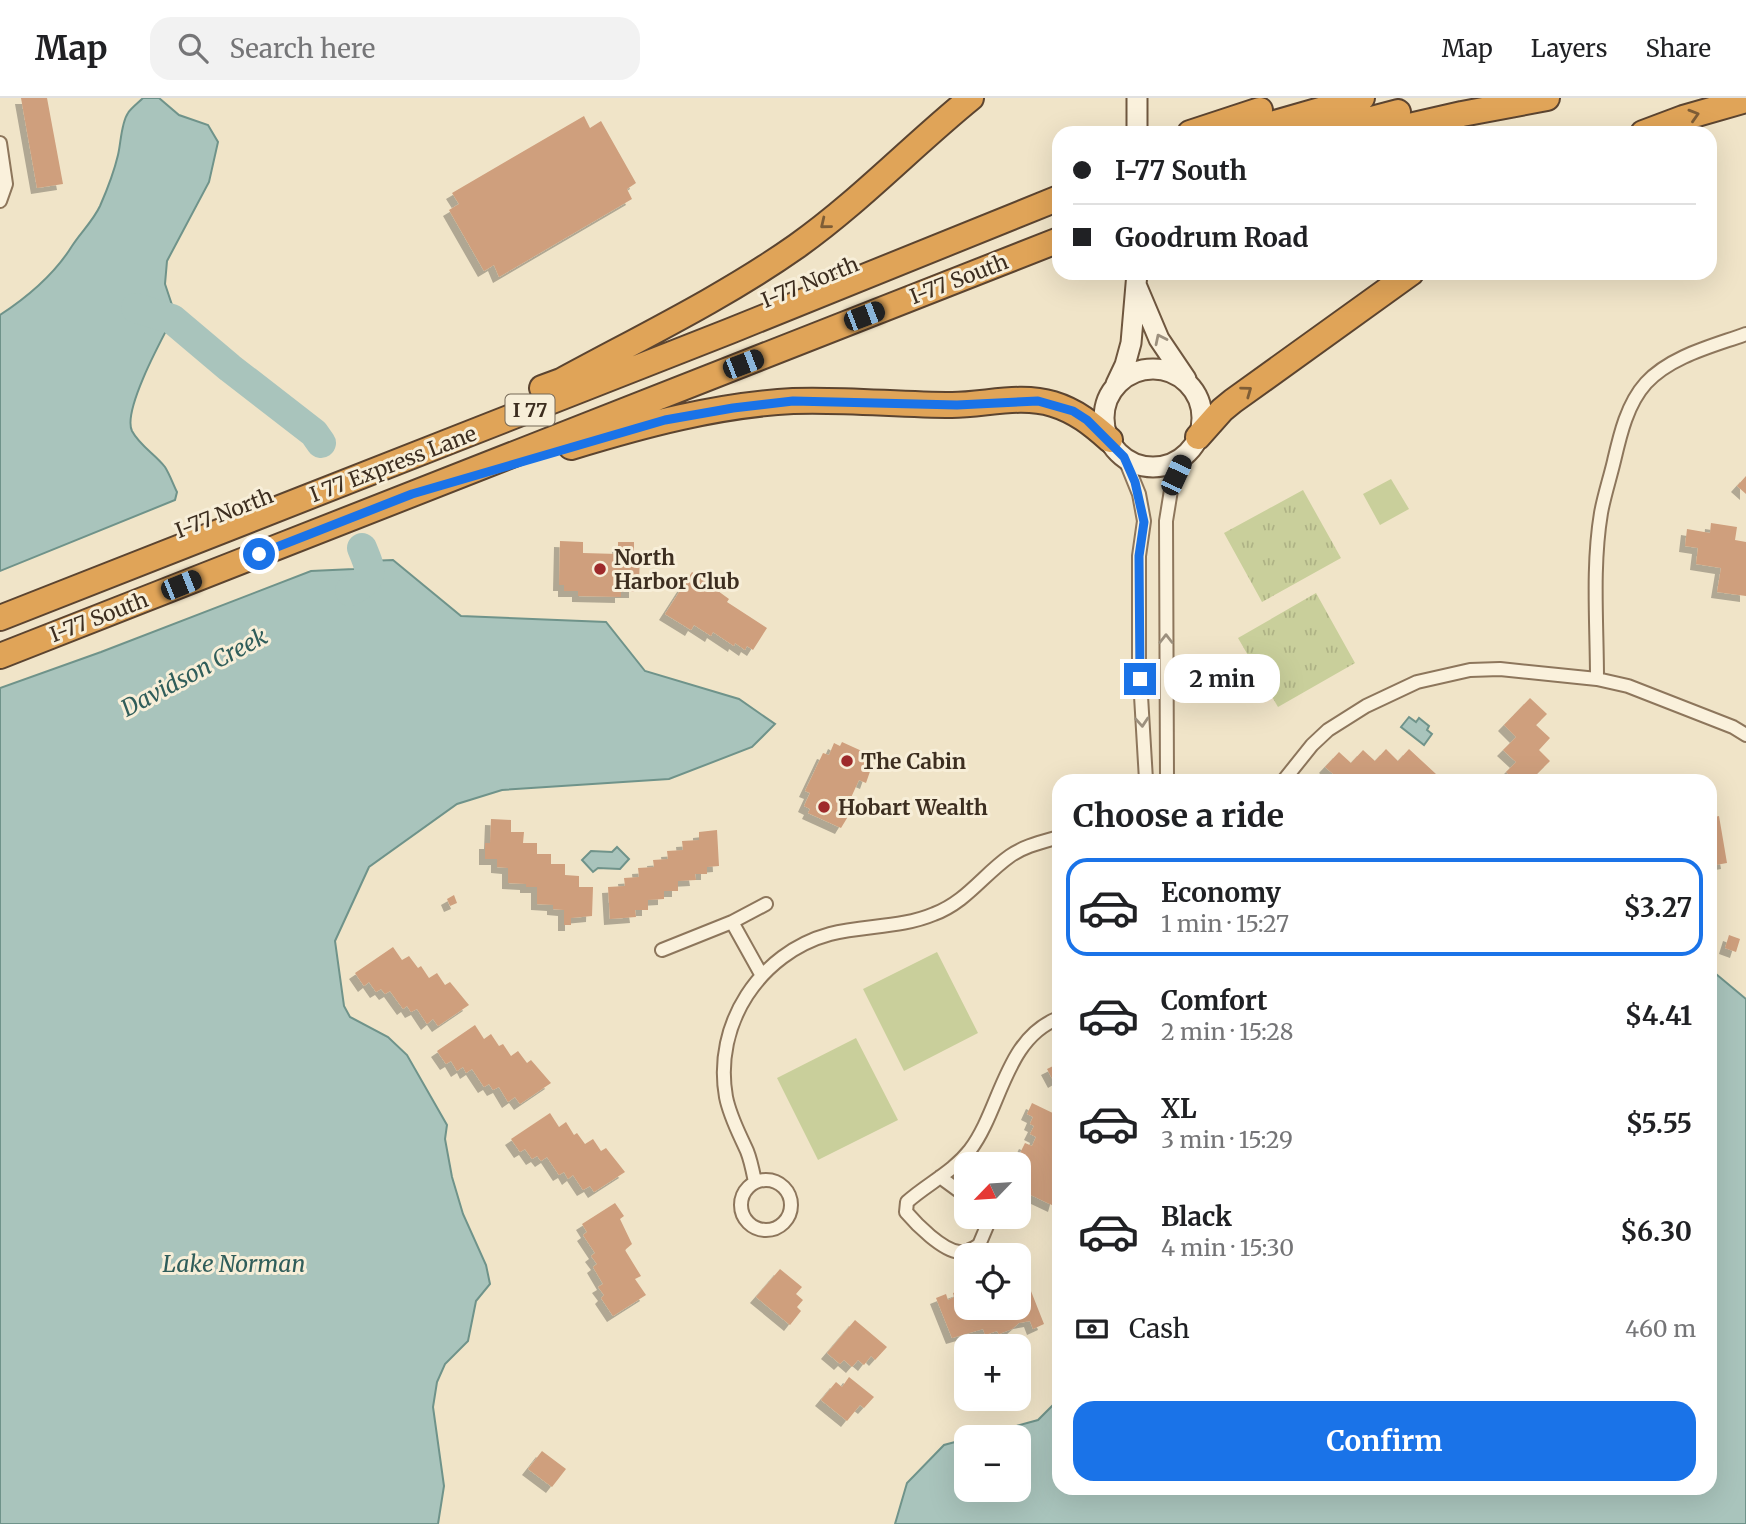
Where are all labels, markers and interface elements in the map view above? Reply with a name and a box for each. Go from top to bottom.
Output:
search box [150,17,640,80]
text: Map [35,28,108,69]
icon: search [174,29,212,67]
text: Search here [230,32,375,65]
text: Map [1442,33,1493,64]
text: Layers [1531,33,1607,64]
text: Share [1645,33,1711,64]
one-way arrow [1688,108,1700,123]
text: I-77 South [1115,154,1247,187]
one-way arrow [820,216,832,229]
text: Goodrum Road [1115,221,1309,254]
street label: I-77 South [906,248,1012,310]
street label: I-77 North [757,250,863,314]
car [841,299,888,333]
one-way arrow [1154,334,1168,346]
car [720,347,767,381]
one-way arrow [1239,387,1252,399]
road number: I 77 [505,394,554,426]
street label: I 77 Express Lane [306,420,480,508]
car [1158,452,1195,498]
street label: I-77 North [171,482,277,544]
route start [243,538,275,570]
place label: North Harbor Club [614,544,740,595]
marker: North Harbor Club [592,561,608,577]
car [158,567,205,603]
street label: I-77 South [46,586,152,648]
water label: Davidson Creek [115,621,272,723]
one-way arrow [1158,633,1174,644]
callout: 2 min [1164,654,1280,704]
route end [1124,663,1156,695]
text: 2 min [1189,664,1255,693]
one-way arrow [1134,717,1149,728]
place label: The Cabin [861,748,966,775]
marker: The Cabin [839,753,855,769]
place label: Hobart Wealth [838,794,988,821]
text: Choose a ride [1073,796,1284,836]
marker: Hobart Wealth [816,799,832,815]
icon: car [1077,876,1140,939]
text: Economy [1161,876,1281,909]
text: $3.27 [1624,891,1692,924]
text: 1 min · 15:27 [1161,909,1289,938]
icon: car [1077,984,1140,1047]
text: Comfort [1161,984,1267,1017]
text: $4.41 [1625,999,1692,1032]
text: 2 min · 15:28 [1161,1017,1293,1046]
icon: car [1077,1092,1140,1155]
text: XL [1161,1092,1197,1125]
text: $5.55 [1626,1107,1692,1140]
text: 3 min · 15:29 [1161,1125,1293,1154]
north arrow [954,1152,1031,1228]
map controls [954,1152,1031,1502]
icon: car [1077,1200,1140,1263]
text: Black [1161,1200,1232,1233]
text: $6.30 [1620,1215,1692,1248]
text: 4 min · 15:30 [1161,1233,1294,1262]
button: locate [954,1243,1031,1320]
water label: Lake Norman [163,1249,305,1278]
icon: cash [1073,1310,1111,1348]
text: Cash [1129,1312,1190,1345]
text: 460 m [1625,1314,1696,1343]
button: + [954,1334,1031,1411]
button: Confirm [1073,1401,1696,1481]
button: − [954,1425,1031,1502]

